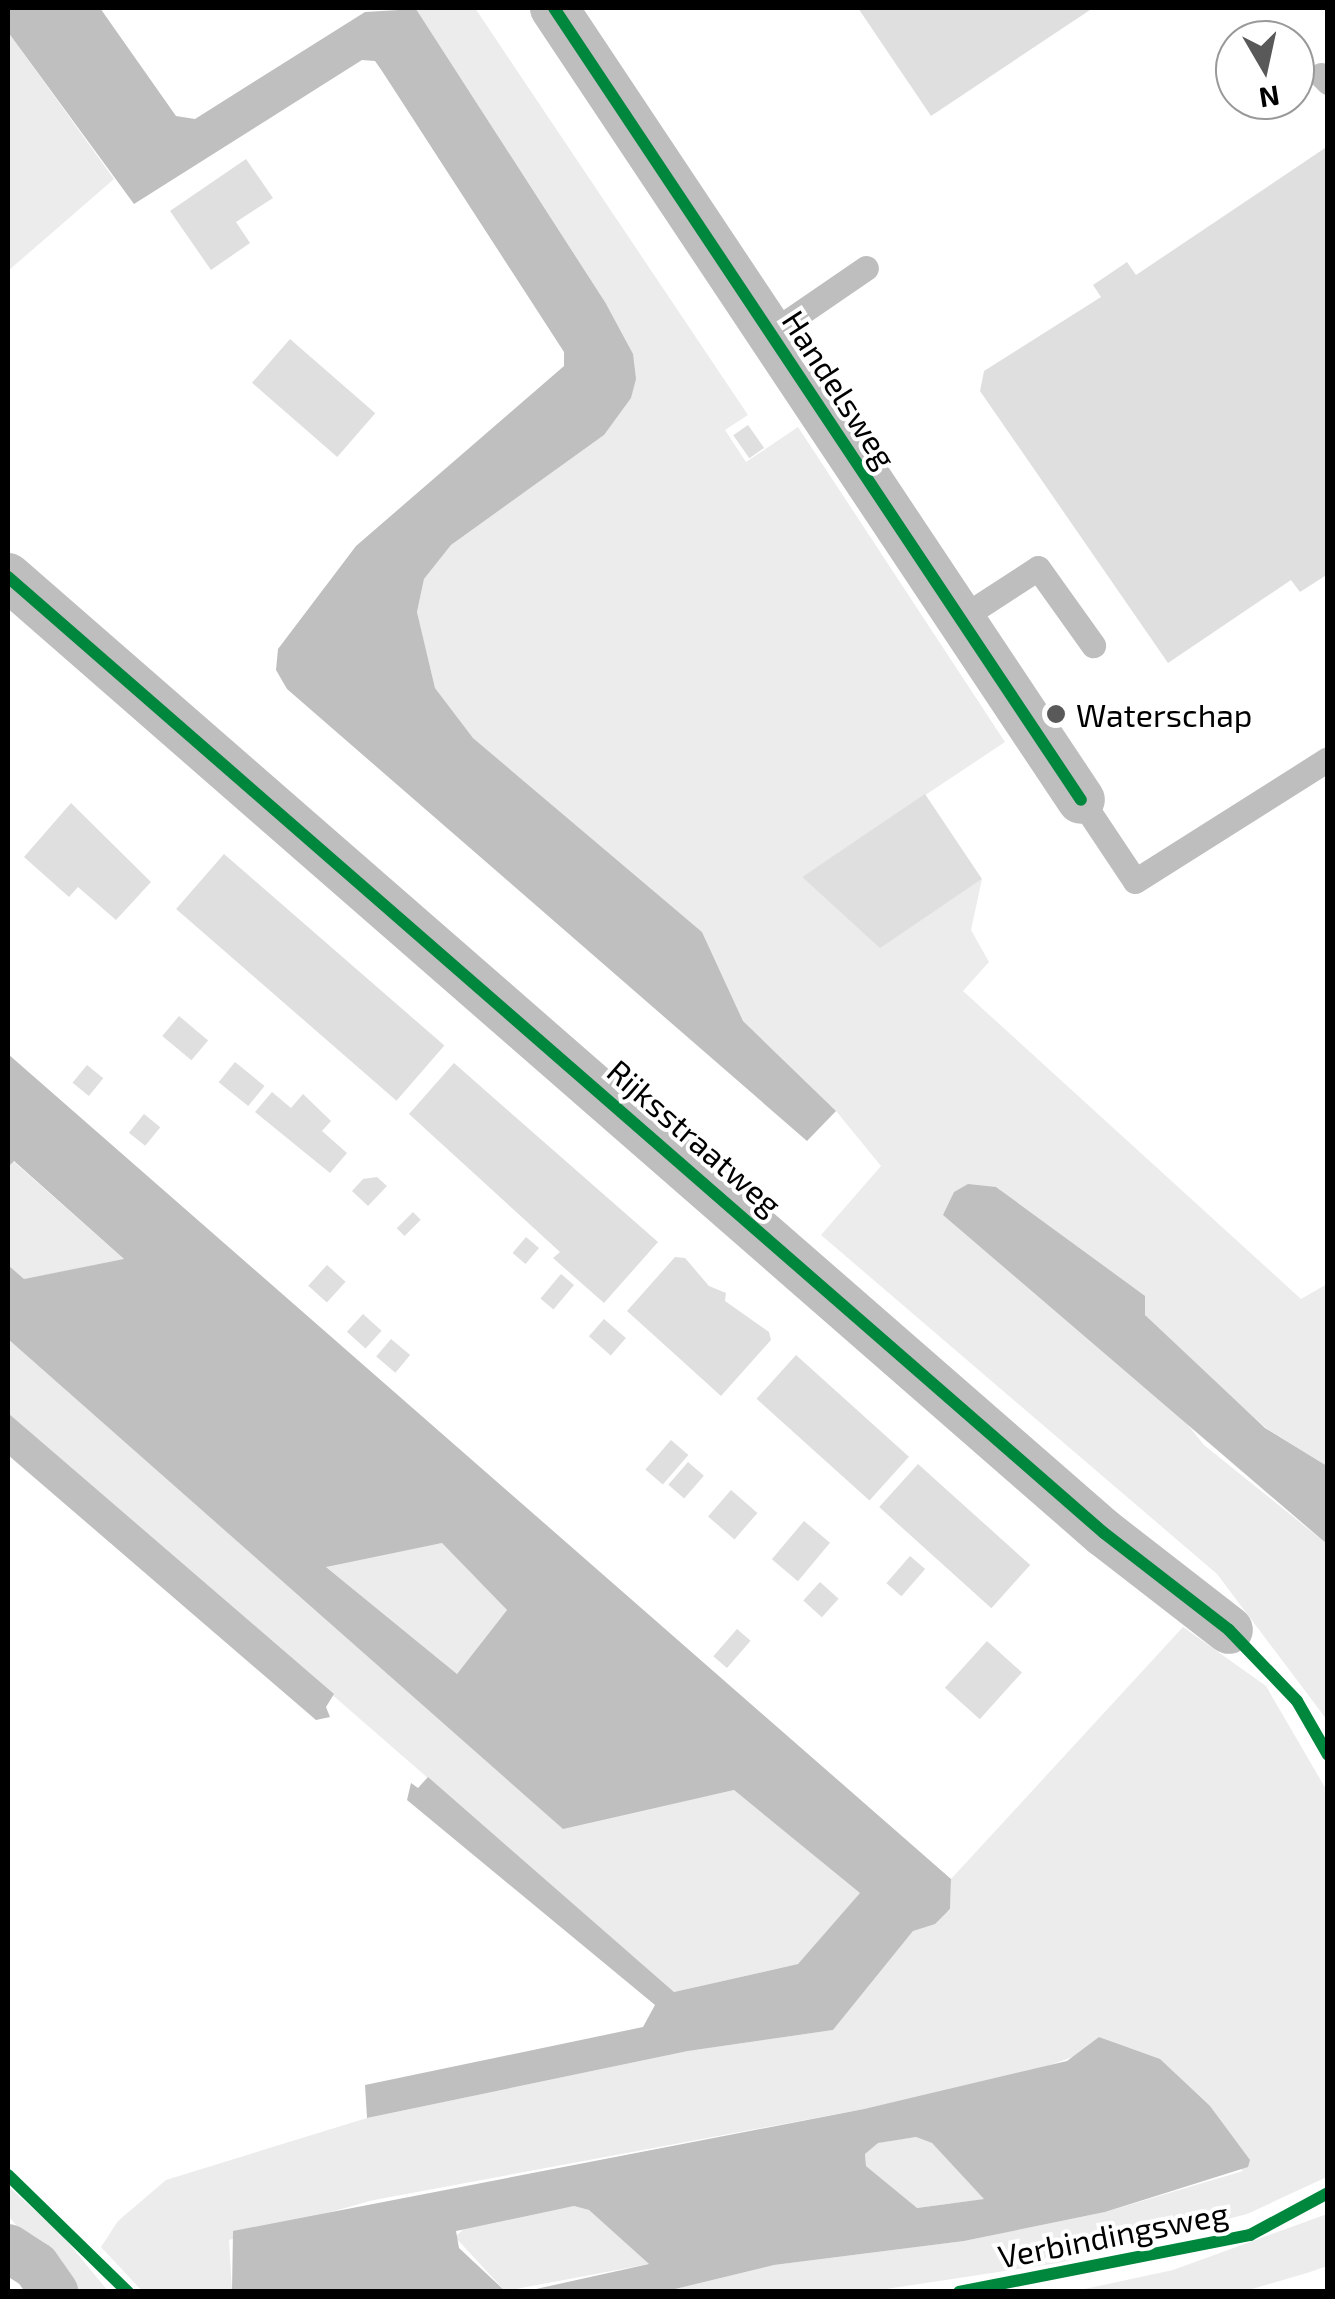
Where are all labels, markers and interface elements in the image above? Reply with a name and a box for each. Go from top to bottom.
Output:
north arrow [1215,20,1315,120]
text: N [1257,79,1282,116]
street label: Handelsweg [775,303,905,475]
place label: Waterschap [1076,695,1252,733]
marker: Waterschap [1045,703,1067,725]
street label: Rijksstraatweg [600,1051,790,1223]
street label: Verbindingsweg [995,2193,1231,2275]

